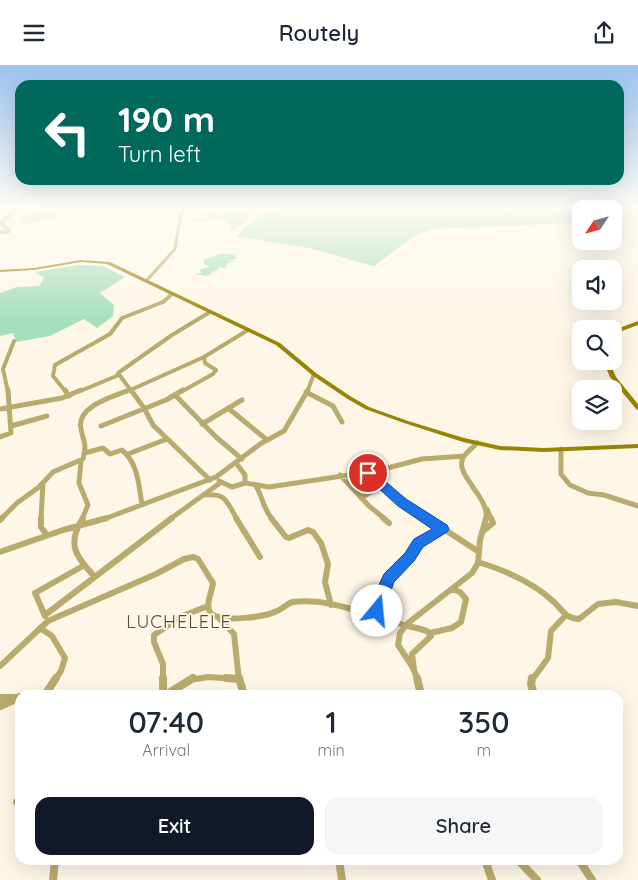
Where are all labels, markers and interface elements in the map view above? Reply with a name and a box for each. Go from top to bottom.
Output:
icon: menu [20,19,48,47]
text: Routely [279,19,359,47]
icon: share [590,19,618,47]
text: 190 m [118,97,215,141]
icon: left [35,100,100,165]
text: Turn left [118,140,201,168]
north arrow [572,200,622,250]
map controls [572,200,622,430]
button: sound [572,260,622,310]
button: search [572,320,622,370]
button: layers [572,380,622,430]
pin [347,452,389,494]
icon: arrive [354,459,382,487]
position arrow [350,584,402,636]
district label: LUCHELELE [126,610,232,633]
text: 07:40 [128,703,204,741]
text: 1 [325,703,337,741]
text: 350 [458,703,510,741]
text: Arrival [142,740,190,760]
text: min [318,740,345,760]
text: m [477,740,491,760]
button: Exit [35,797,314,855]
button: Share [324,797,603,855]

